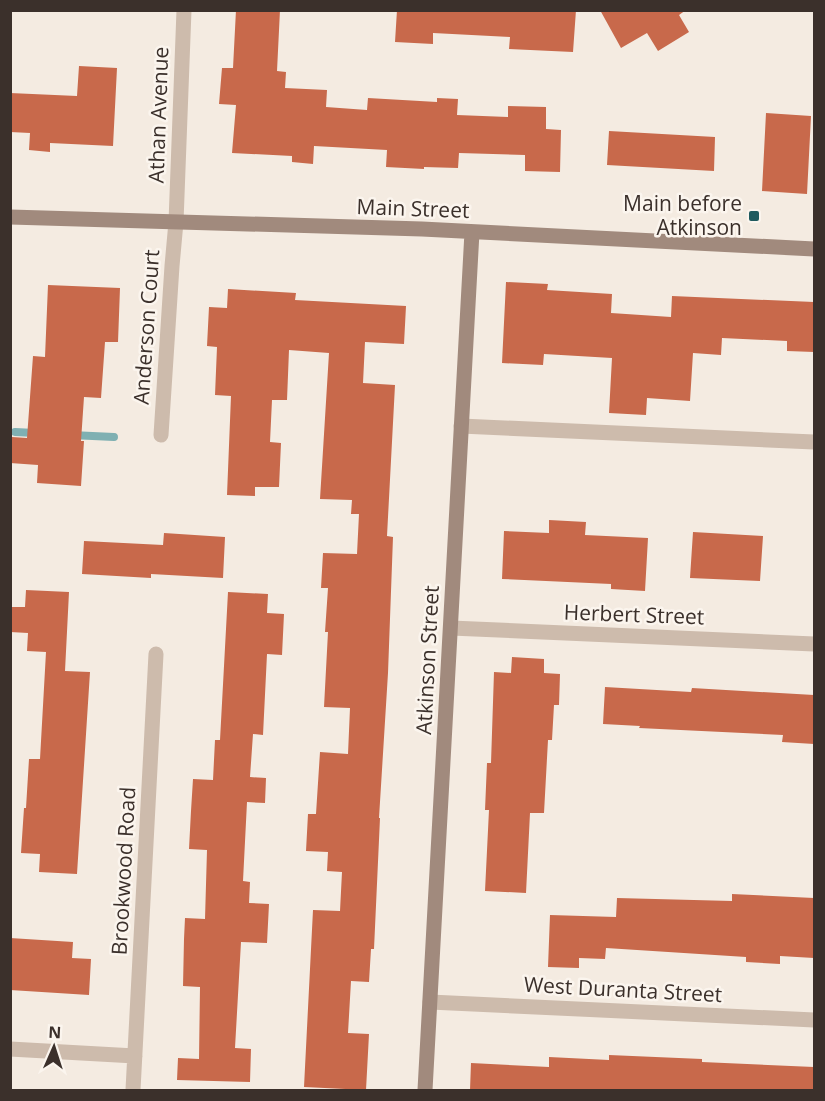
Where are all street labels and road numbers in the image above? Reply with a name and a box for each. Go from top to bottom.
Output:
street label: Athan Avenue [142,46,174,184]
street label: Main Street [356,192,470,224]
street label: Anderson Court [127,249,165,405]
street label: Atkinson Street [409,585,445,735]
street label: Herbert Street [563,598,705,630]
street label: Brookwood Road [105,786,141,956]
street label: West Duranta Street [523,970,723,1008]

